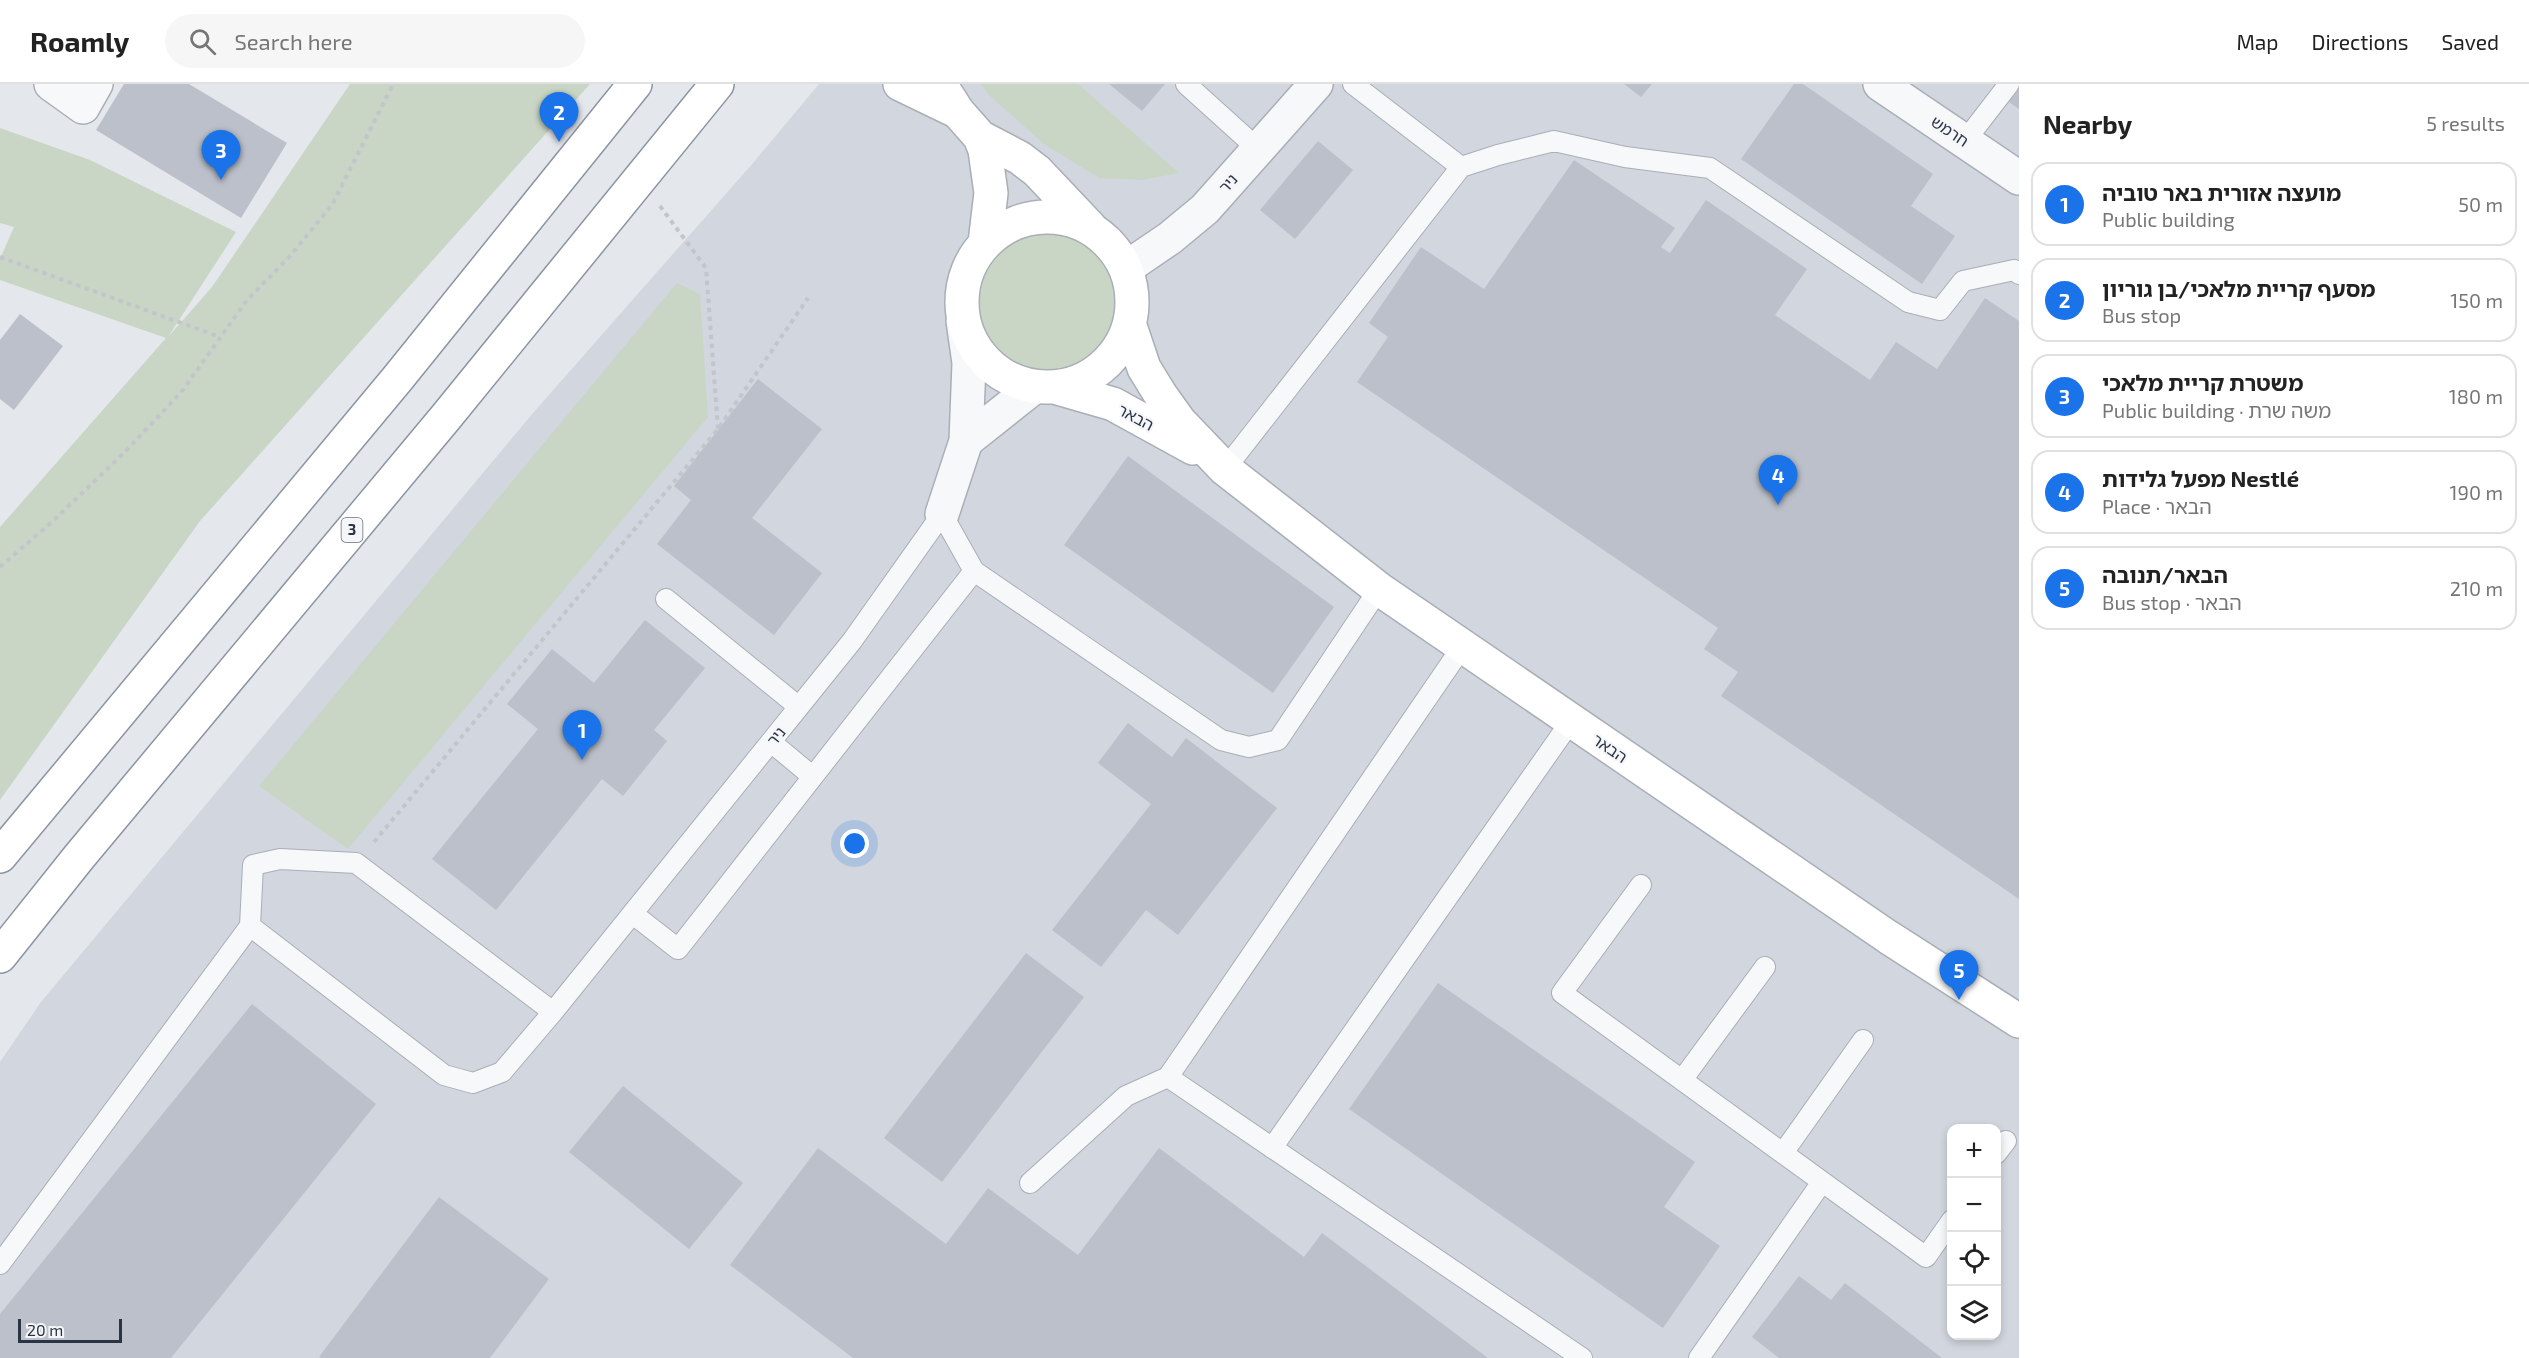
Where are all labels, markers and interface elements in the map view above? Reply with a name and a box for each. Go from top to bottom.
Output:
search box [165,14,585,68]
text: Roamly [30,24,129,58]
icon: search [186,25,219,58]
text: Search here [234,28,353,54]
text: Map [2236,29,2279,54]
text: Directions [2312,29,2408,54]
text: Saved [2441,29,2499,54]
pin: 2 [540,92,578,142]
text: Nearby [2043,108,2132,139]
street label: חרמש [1928,111,1973,150]
text: 5 results [2426,111,2505,135]
pin: 3 [202,130,240,180]
street label: ניר [1214,169,1241,196]
text: מועצה אזורית באר טוביה [2102,179,2341,205]
text: 1 [2060,192,2069,216]
text: 50 m [2458,192,2503,216]
text: Public building [2102,207,2235,231]
text: מסעף קריית מלאכי/בן גוריון [2102,275,2376,301]
text: 2 [2059,288,2070,312]
text: 150 m [2450,288,2503,312]
text: Bus stop [2102,303,2181,327]
text: משטרת קריית מלאכי [2102,369,2303,395]
text: 3 [2059,384,2070,408]
text: 180 m [2449,384,2503,408]
text: Public building · משה שרת [2102,398,2331,422]
street label: הבאר [1115,399,1157,434]
pin: 4 [1758,456,1798,505]
text: מפעל גלידות Nestlé [2102,465,2299,491]
text: 4 [2058,480,2071,504]
text: 190 m [2450,480,2503,504]
text: Place · הבאר [2102,494,2212,518]
road number: 3 [342,518,362,542]
text: הבאר/תנובה [2102,561,2228,587]
text: 5 [2059,576,2070,600]
text: 210 m [2450,576,2503,600]
text: Bus stop · הבאר [2102,590,2242,614]
pin: 1 [562,710,602,760]
street label: ניר [762,722,789,749]
street label: הבאר [1589,729,1631,766]
your location [840,829,869,858]
pin: 5 [1940,950,1978,1000]
map controls [1947,1124,2001,1340]
button: + [1947,1124,2001,1178]
button: − [1947,1178,2001,1232]
button: locate [1947,1232,2001,1286]
button: layers [1947,1286,2001,1340]
scale bar [18,1316,122,1344]
text: 20 m [27,1320,63,1339]

